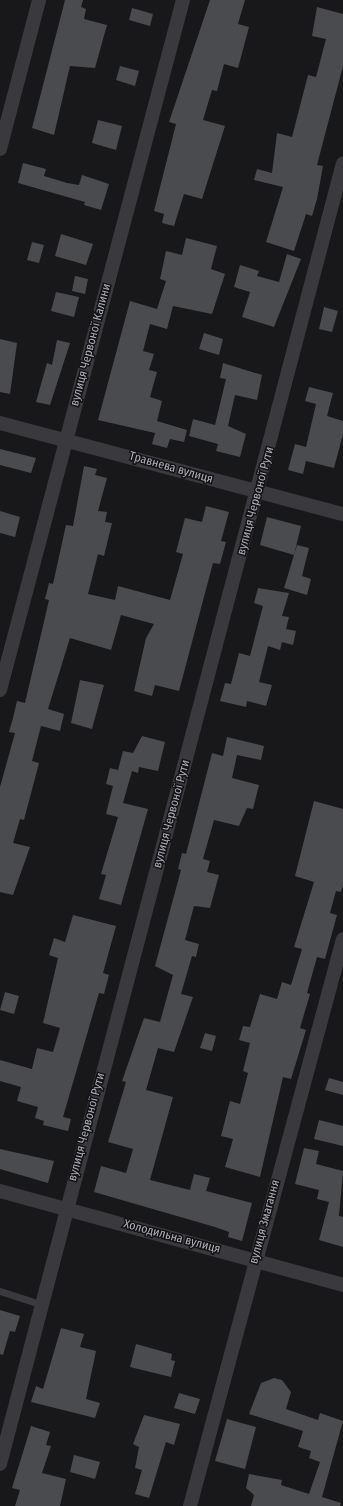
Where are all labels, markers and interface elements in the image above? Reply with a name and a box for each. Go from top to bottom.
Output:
street label: вулиця Червоної Калини [68,282,114,408]
street label: вулиця Червоної Рути [235,445,277,557]
street label: Травнева вулиця [127,449,215,487]
street label: вулиця Червоної Рути [151,758,193,870]
street label: вулиця Червоної Рути [66,1071,108,1183]
street label: вулиця Змагання [247,1178,283,1266]
street label: Холодильна вулиця [122,1217,222,1257]

